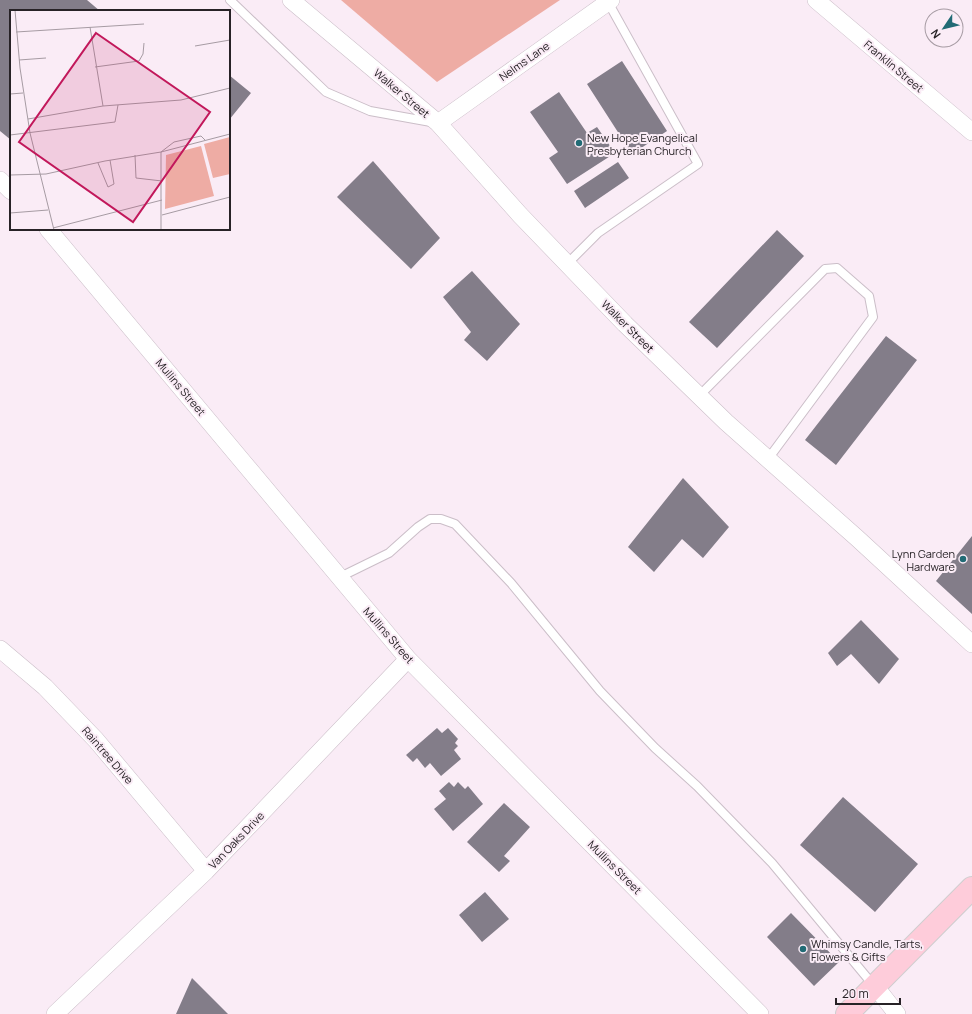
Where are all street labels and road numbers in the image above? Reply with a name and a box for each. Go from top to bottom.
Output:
street label: Franklin Street [861,37,927,95]
street label: Nelms Lane [496,38,553,84]
street label: Walker Street [371,65,433,121]
street label: Walker Street [598,296,658,356]
street label: Mullins Street [153,355,209,419]
street label: Mullins Street [360,604,418,666]
street label: Raintree Drive [79,723,137,787]
street label: Van Oaks Drive [205,808,268,872]
street label: Mullins Street [585,837,645,897]

